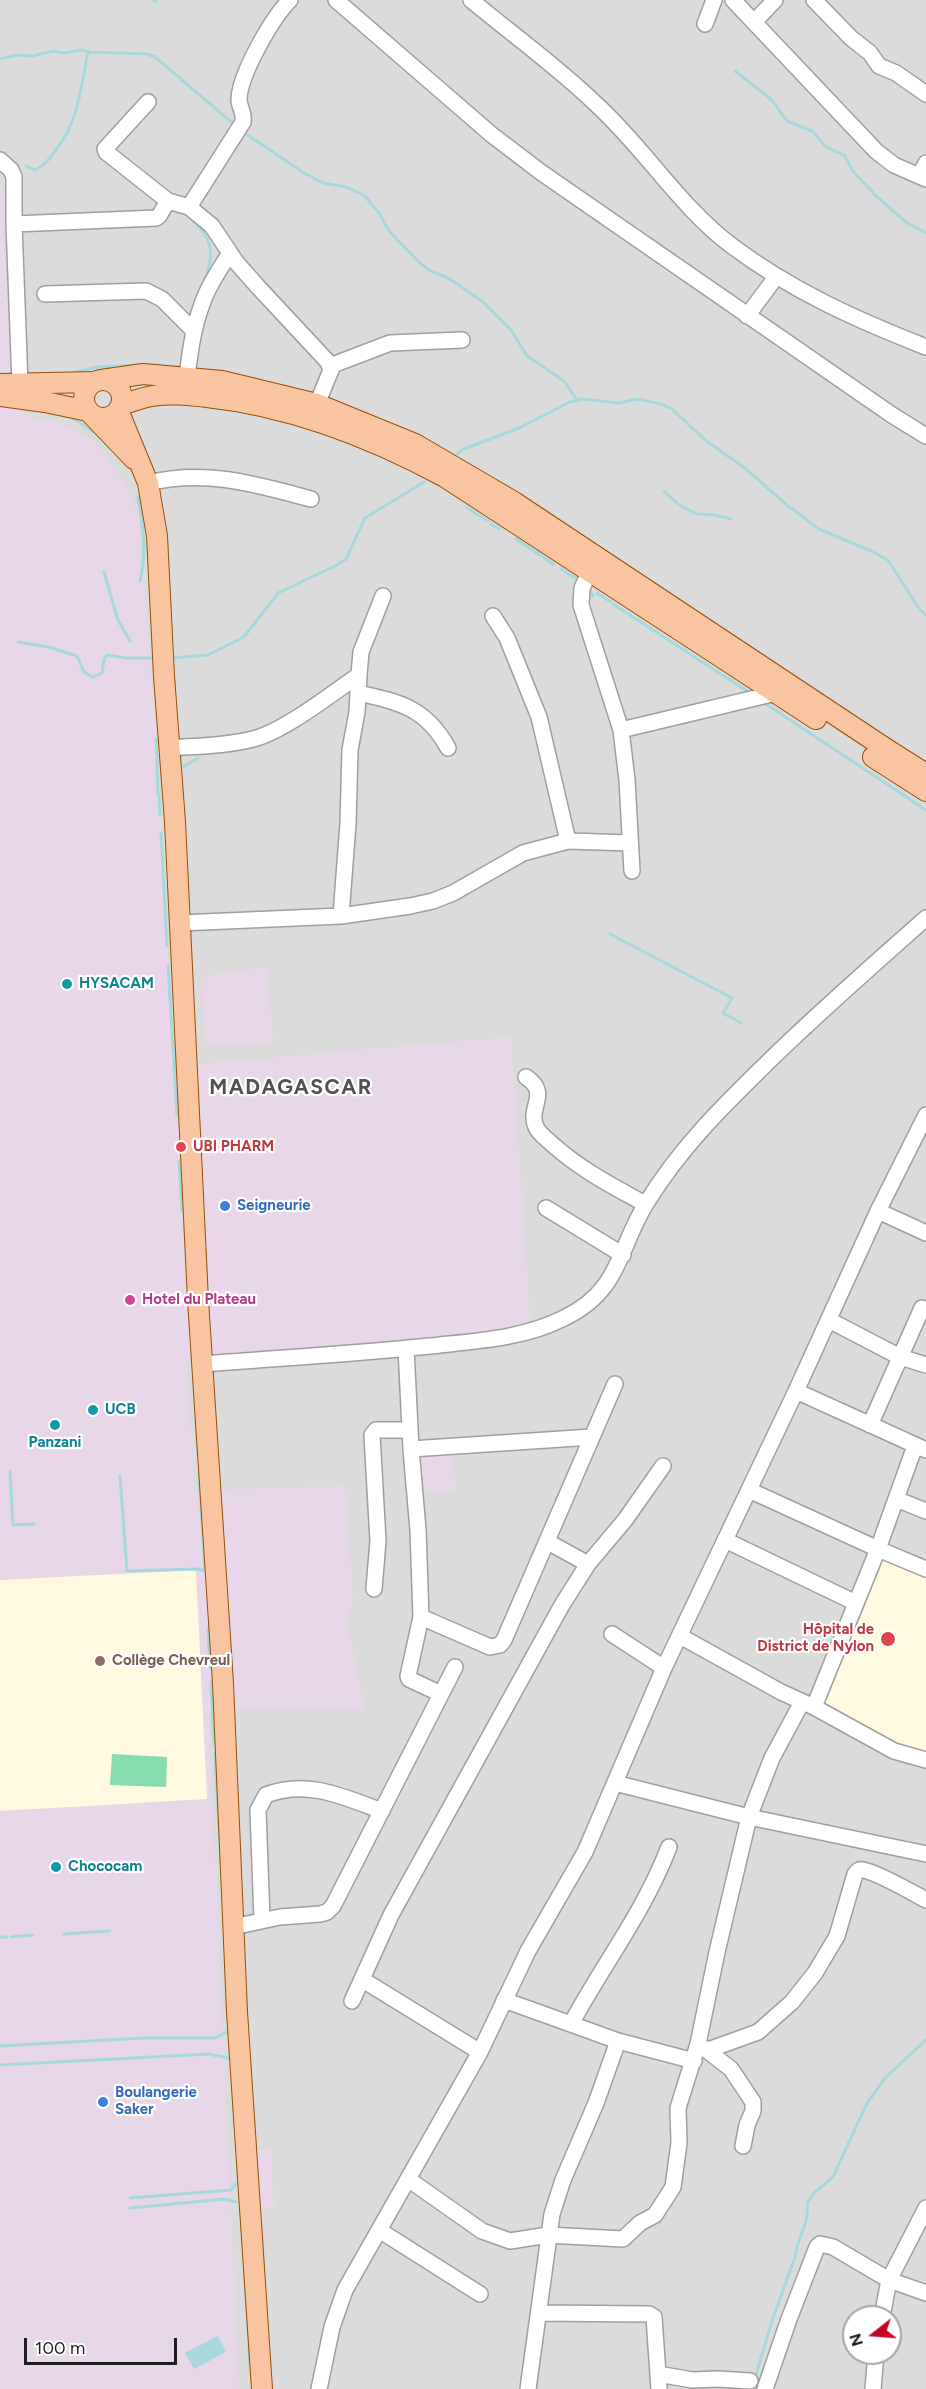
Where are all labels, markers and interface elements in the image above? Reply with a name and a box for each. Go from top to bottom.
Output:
place label: HYSACAM [79,975,154,993]
marker: HYSACAM [60,977,74,991]
district label: MADAGASCAR [209,1075,373,1101]
place label: UBI PHARM [193,1138,274,1156]
marker: UBI PHARM [174,1140,188,1154]
place label: Seigneurie [237,1197,311,1215]
marker: Seigneurie [218,1199,232,1213]
place label: Hotel du Plateau [142,1291,256,1309]
marker: Hotel du Plateau [123,1293,137,1307]
place label: UCB [105,1401,136,1419]
marker: UCB [86,1403,100,1417]
marker: Panzani [48,1418,62,1432]
place label: Panzani [28,1434,82,1452]
place label: Hôpital de District de Nylon [757,1621,874,1656]
marker: Hôpital de District de Nylon [879,1630,897,1648]
place label: Collège Chevreul [112,1652,230,1670]
marker: Collège Chevreul [93,1654,107,1668]
place label: Chococam [68,1858,142,1876]
marker: Chococam [49,1860,63,1874]
place label: Boulangerie Saker [115,2084,197,2119]
marker: Boulangerie Saker [96,2095,110,2109]
north arrow [842,2305,902,2365]
scale bar [27,2326,180,2364]
text: N [845,2331,867,2349]
text: 100 m [35,2337,85,2359]

